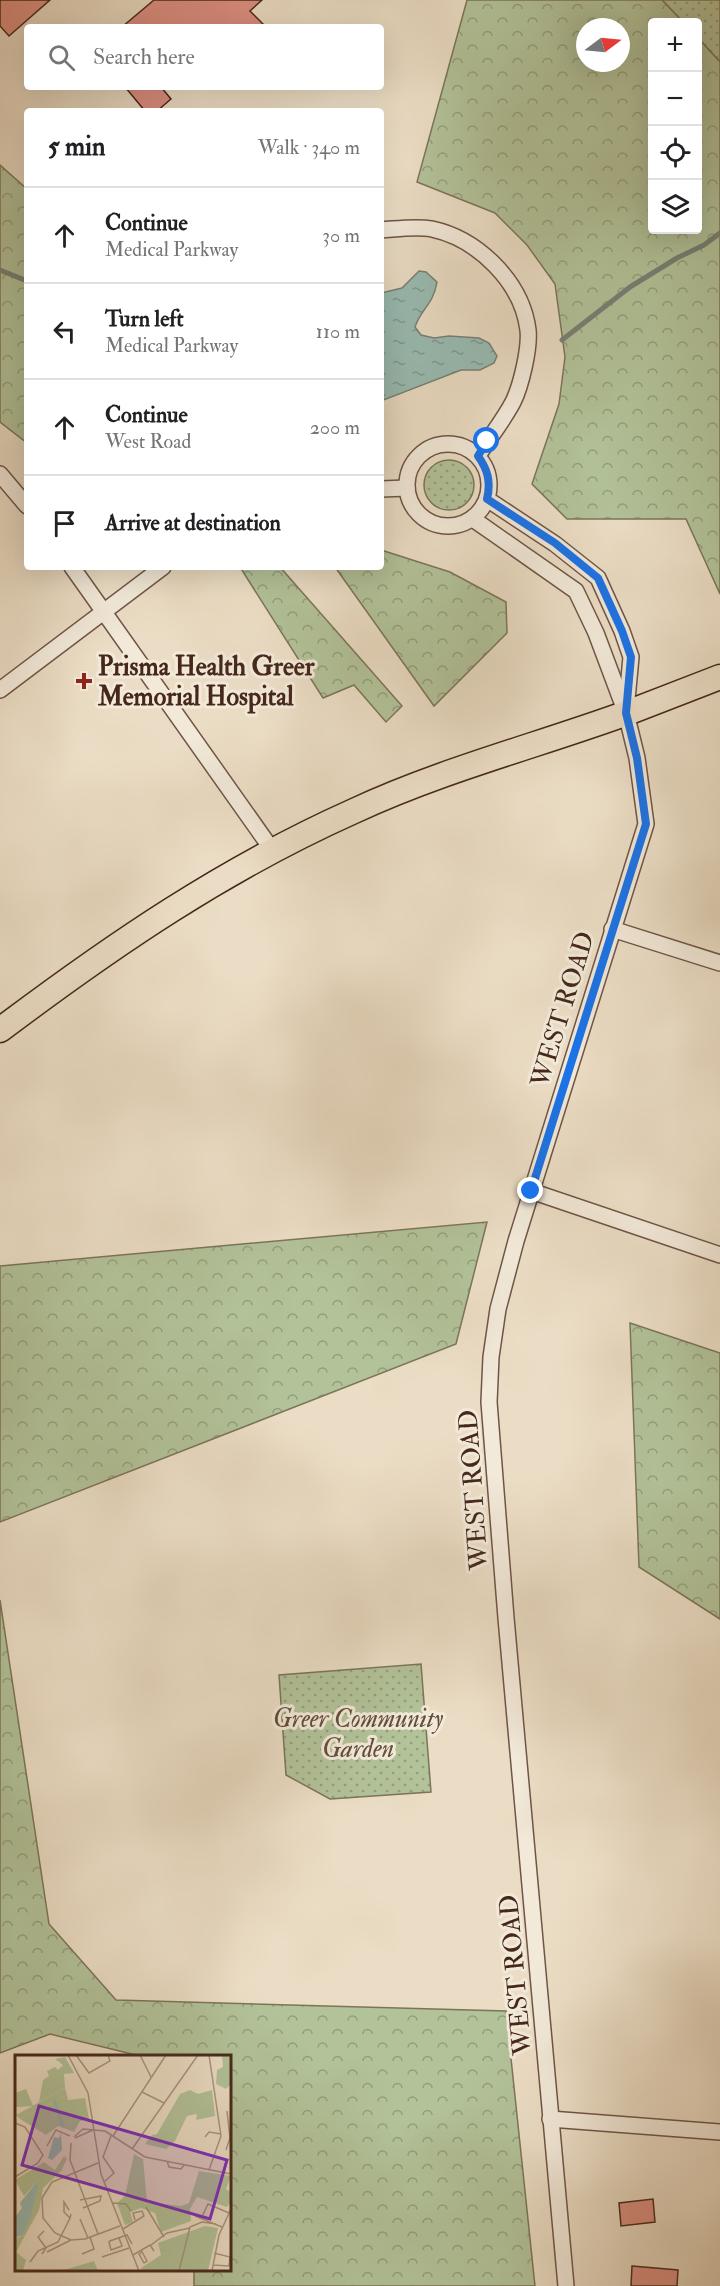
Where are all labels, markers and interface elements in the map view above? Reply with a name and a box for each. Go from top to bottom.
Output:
north arrow [576,18,630,72]
map controls [648,18,702,234]
button: + [648,18,702,72]
search box [24,24,384,90]
icon: search [45,41,78,74]
text: Search here [93,43,195,71]
button: − [648,72,702,126]
button: locate [648,126,702,180]
text: 5 min [48,131,105,163]
text: Walk · 340 m [258,135,360,160]
button: layers [648,180,702,234]
text: Continue [105,209,188,237]
icon: ahead [48,219,81,252]
text: 30 m [322,223,360,248]
text: Medical Parkway [105,237,238,262]
text: Turn left [105,305,184,333]
icon: left [48,315,81,348]
text: 110 m [316,319,360,344]
text: Medical Parkway [105,333,238,358]
text: Continue [105,401,188,429]
icon: ahead [48,411,81,444]
text: 200 m [310,415,360,440]
route start [473,427,499,453]
text: West Road [105,429,191,454]
icon: arrive [48,507,81,540]
text: Arrive at destination [105,509,281,537]
place label: Prisma Health Greer Memorial Hospital [97,651,315,714]
marker: Prisma Health Greer Memorial Hospital [75,672,93,690]
street label: WEST ROAD [524,928,602,1092]
route end [517,1177,543,1203]
street label: WEST ROAD [452,1408,496,1572]
park label: Greer Community Garden [273,1703,443,1765]
street label: WEST ROAD [493,1893,539,2058]
inset map [15,2055,231,2271]

